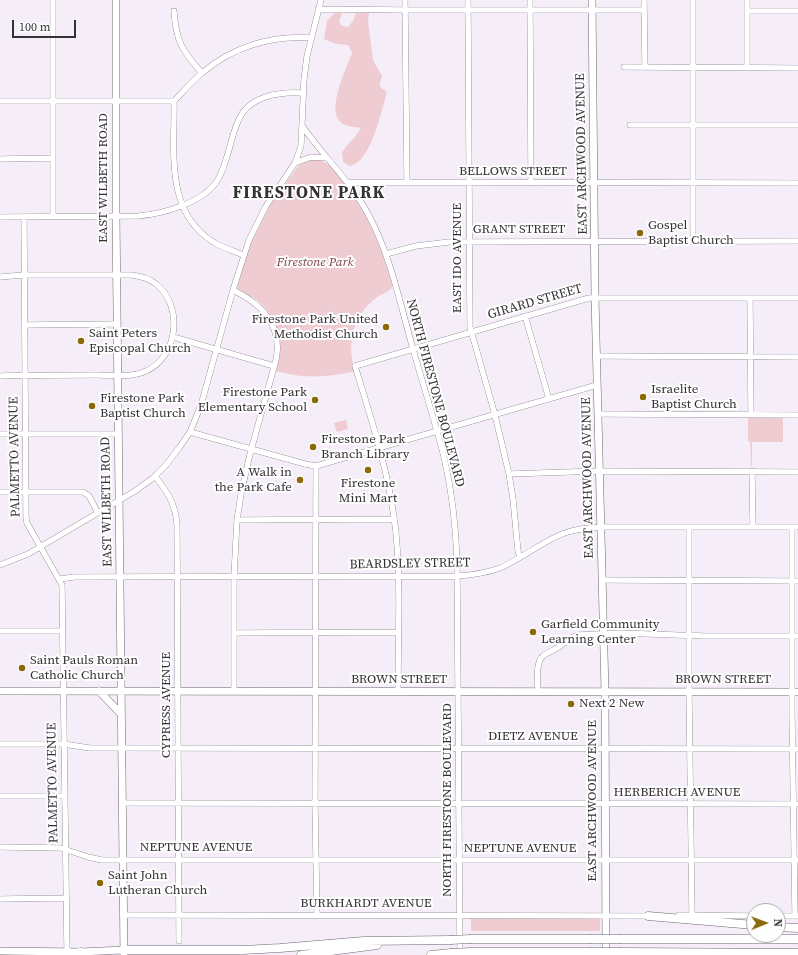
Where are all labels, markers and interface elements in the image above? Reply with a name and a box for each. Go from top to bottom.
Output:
scale bar [14,12,78,38]
text: 100 m [19,19,51,35]
street label: EAST ARCHWOOD AVENUE [573,73,591,235]
street label: EAST WILBETH ROAD [96,113,112,243]
street label: BELLOWS STREET [459,164,567,180]
district label: FIRESTONE PARK [233,184,385,204]
street label: EAST IDO AVENUE [450,203,466,313]
place label: Gospel Baptist Church [648,218,734,249]
street label: GRANT STREET [473,222,565,238]
marker: Gospel Baptist Church [635,228,645,238]
park label: Firestone Park [276,255,354,271]
street label: GIRARD STREET [486,281,584,323]
street label: NORTH FIRESTONE BOULEVARD [402,297,468,489]
place label: Firestone Park United Methodist Church [251,312,378,343]
marker: Firestone Park United Methodist Church [381,322,391,332]
place label: Saint Peters Episcopal Church [89,326,191,357]
marker: Saint Peters Episcopal Church [76,336,86,346]
place label: Israelite Baptist Church [651,382,737,413]
place label: Firestone Park Elementary School [198,385,307,416]
place label: Firestone Park Baptist Church [100,391,186,422]
marker: Israelite Baptist Church [638,392,648,402]
marker: Firestone Park Elementary School [310,395,320,405]
street label: PALMETTO AVENUE [6,397,24,517]
street label: EAST ARCHWOOD AVENUE [579,397,597,559]
marker: Firestone Park Baptist Church [87,401,97,411]
place label: Firestone Park Branch Library [321,432,409,463]
street label: EAST WILBETH ROAD [98,437,116,567]
marker: Firestone Park Branch Library [308,442,318,452]
place label: A Walk in the Park Cafe [215,465,292,496]
marker: Firestone Mini Mart [363,465,373,475]
marker: A Walk in the Park Cafe [295,475,305,485]
place label: Firestone Mini Mart [339,476,397,507]
street label: BEARDSLEY STREET [349,555,471,573]
place label: Garfield Community Learning Center [541,617,659,648]
marker: Garfield Community Learning Center [528,627,538,637]
street label: CYPRESS AVENUE [159,652,175,758]
place label: Saint Pauls Roman Catholic Church [30,653,138,684]
marker: Saint Pauls Roman Catholic Church [17,663,27,673]
street label: BROWN STREET [351,672,447,688]
street label: BROWN STREET [675,672,771,688]
place label: Next 2 New [579,696,644,712]
marker: Next 2 New [566,699,576,709]
street label: NORTH FIRESTONE BOULEVARD [440,703,456,897]
street label: EAST ARCHWOOD AVENUE [585,720,601,882]
street label: PALMETTO AVENUE [44,723,62,843]
street label: DIETZ AVENUE [488,729,578,745]
street label: HERBERICH AVENUE [614,785,740,801]
street label: NEPTUNE AVENUE [140,840,252,856]
street label: NEPTUNE AVENUE [464,841,576,857]
place label: Saint John Lutheran Church [108,868,207,899]
marker: Saint John Lutheran Church [95,878,105,888]
street label: BURKHARDT AVENUE [300,896,432,912]
north arrow [746,903,786,943]
text: N [770,919,785,927]

